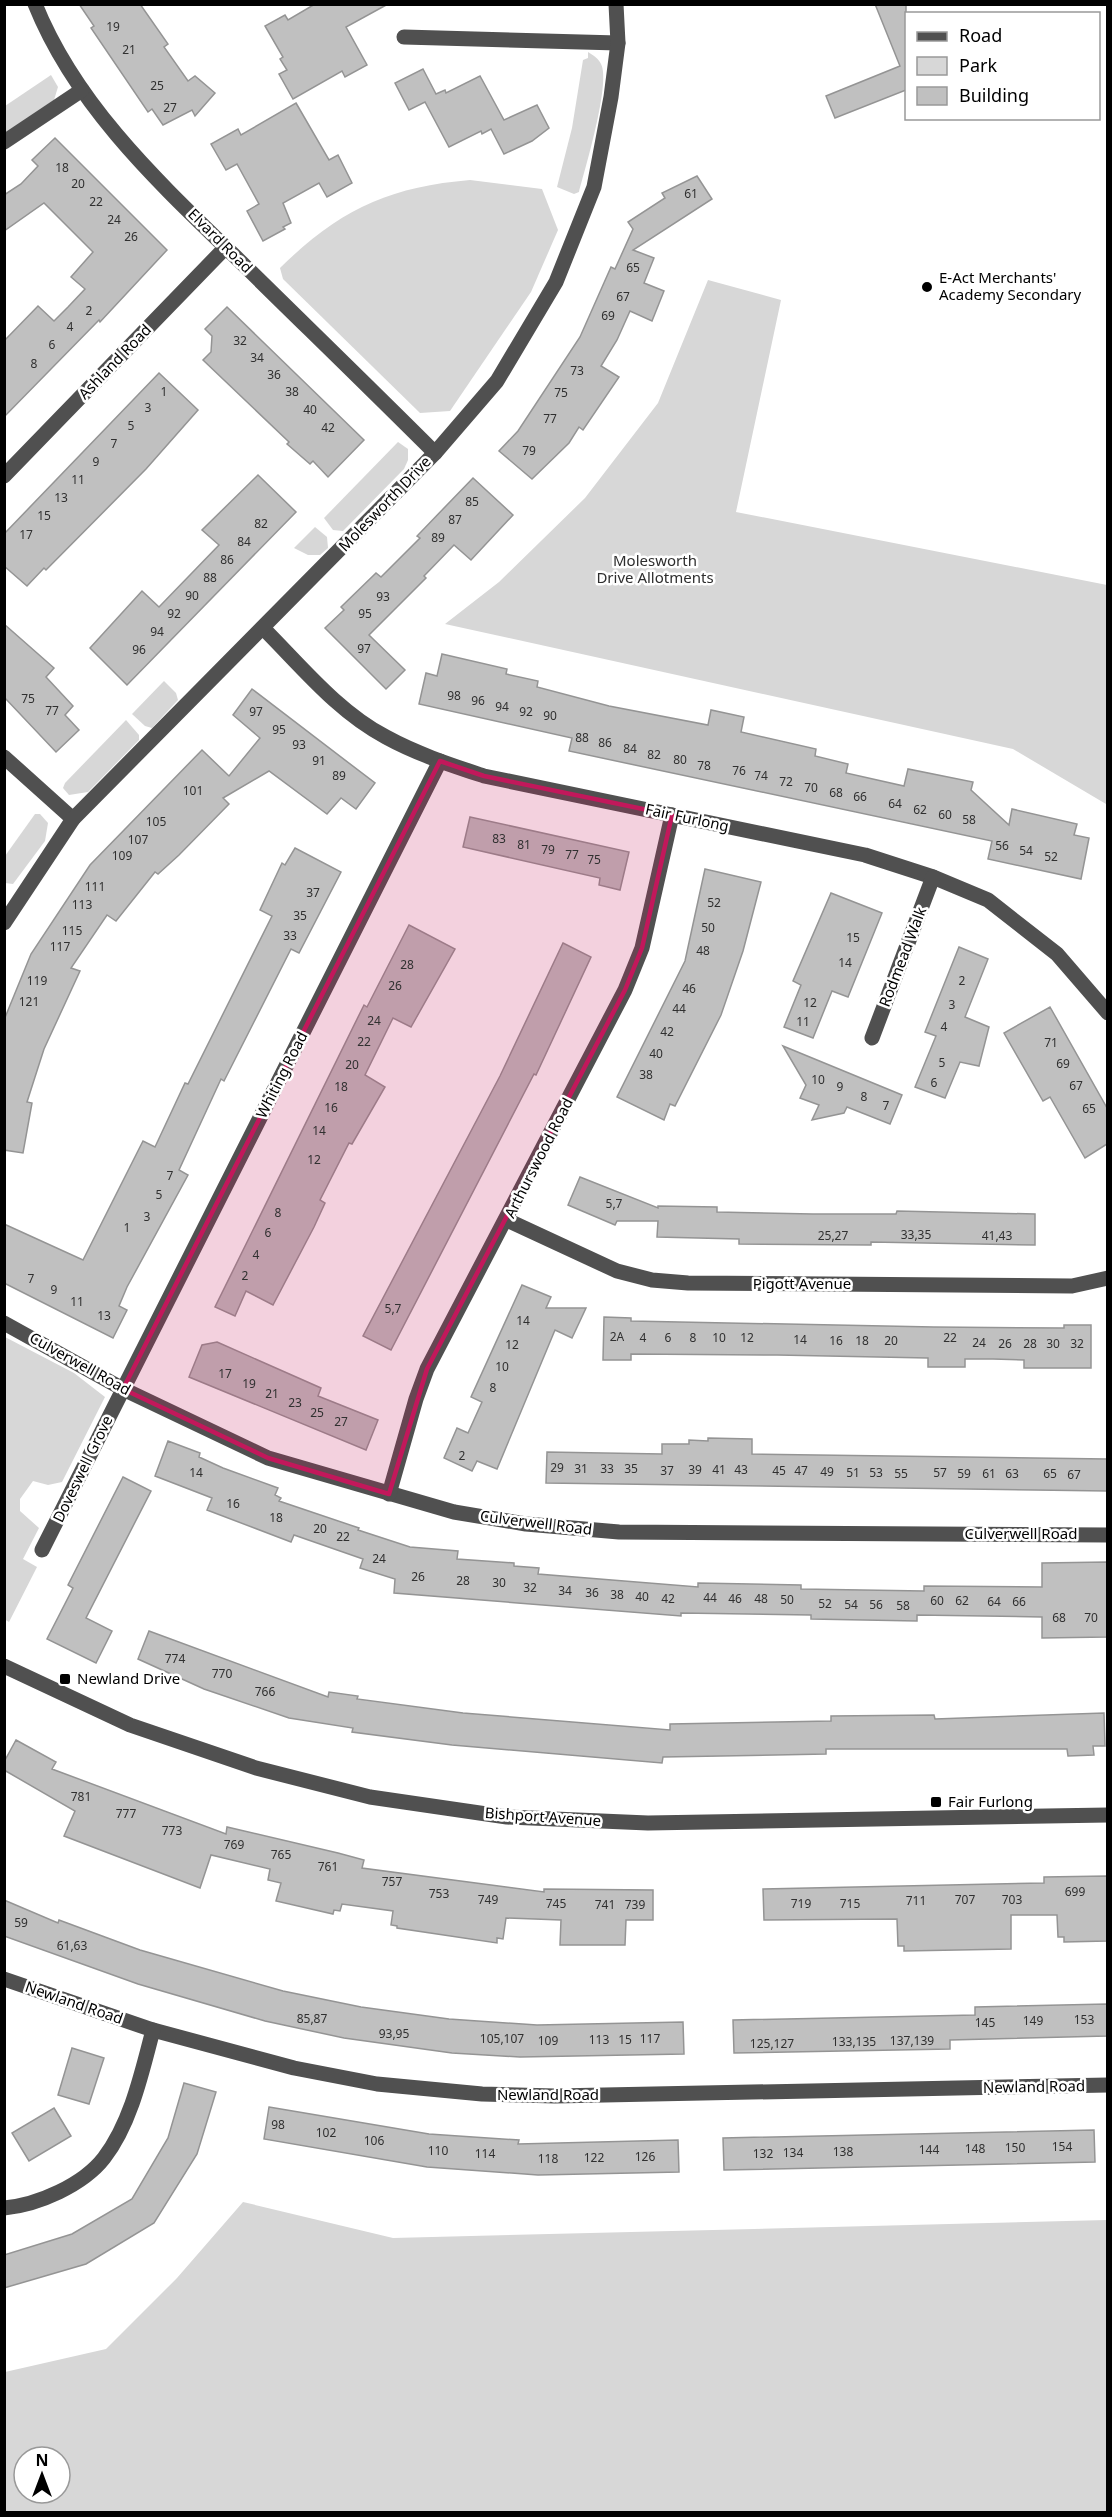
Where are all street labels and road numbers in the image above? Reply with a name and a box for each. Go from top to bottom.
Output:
street label: Elvard Road [184,204,257,277]
street label: Ashland Road [73,320,155,403]
street label: Molesworth Drive [334,451,435,555]
street label: Fair Furlong [644,798,731,836]
street label: Rodmead Walk [874,904,930,1010]
street label: Whiting Road [251,1028,312,1121]
street label: Arthurswood Road [499,1094,577,1221]
street label: Pigott Avenue [753,1273,851,1293]
street label: Culverwell Road [26,1327,135,1399]
street label: Doveswell Grove [48,1412,117,1525]
street label: Culverwell Road [479,1505,593,1539]
street label: Culverwell Road [965,1523,1077,1543]
street label: Bishport Avenue [484,1802,602,1830]
street label: Newland Road [23,1976,126,2028]
street label: Newland Road [983,2075,1085,2097]
street label: Newland Road [497,2084,599,2104]

